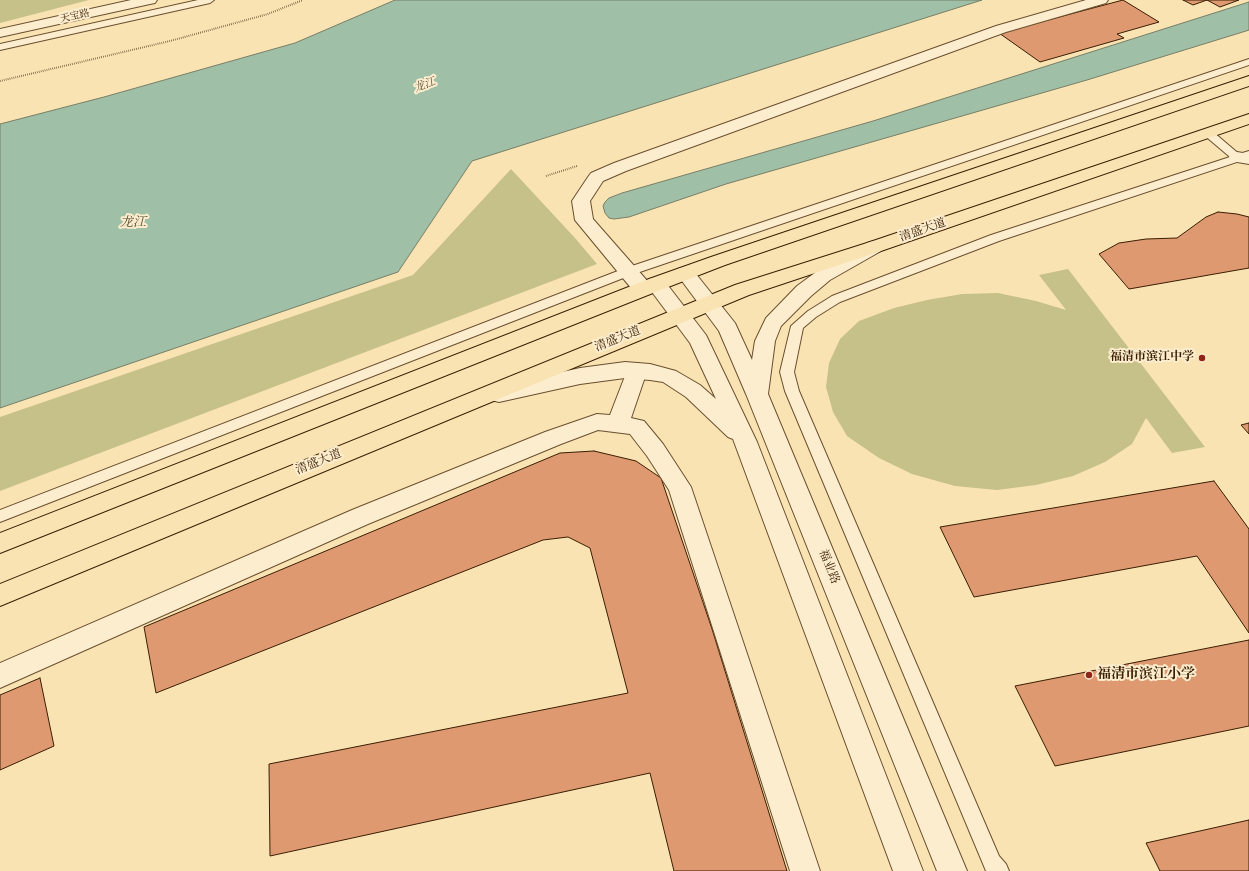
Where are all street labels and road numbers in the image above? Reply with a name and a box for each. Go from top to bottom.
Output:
street label: 天宝路 [59,8,91,26]
street label: 清盛大道 [898,216,948,246]
street label: 清盛大道 [593,324,643,356]
street label: 清盛大道 [294,447,344,479]
street label: 福业路 [815,548,841,586]

